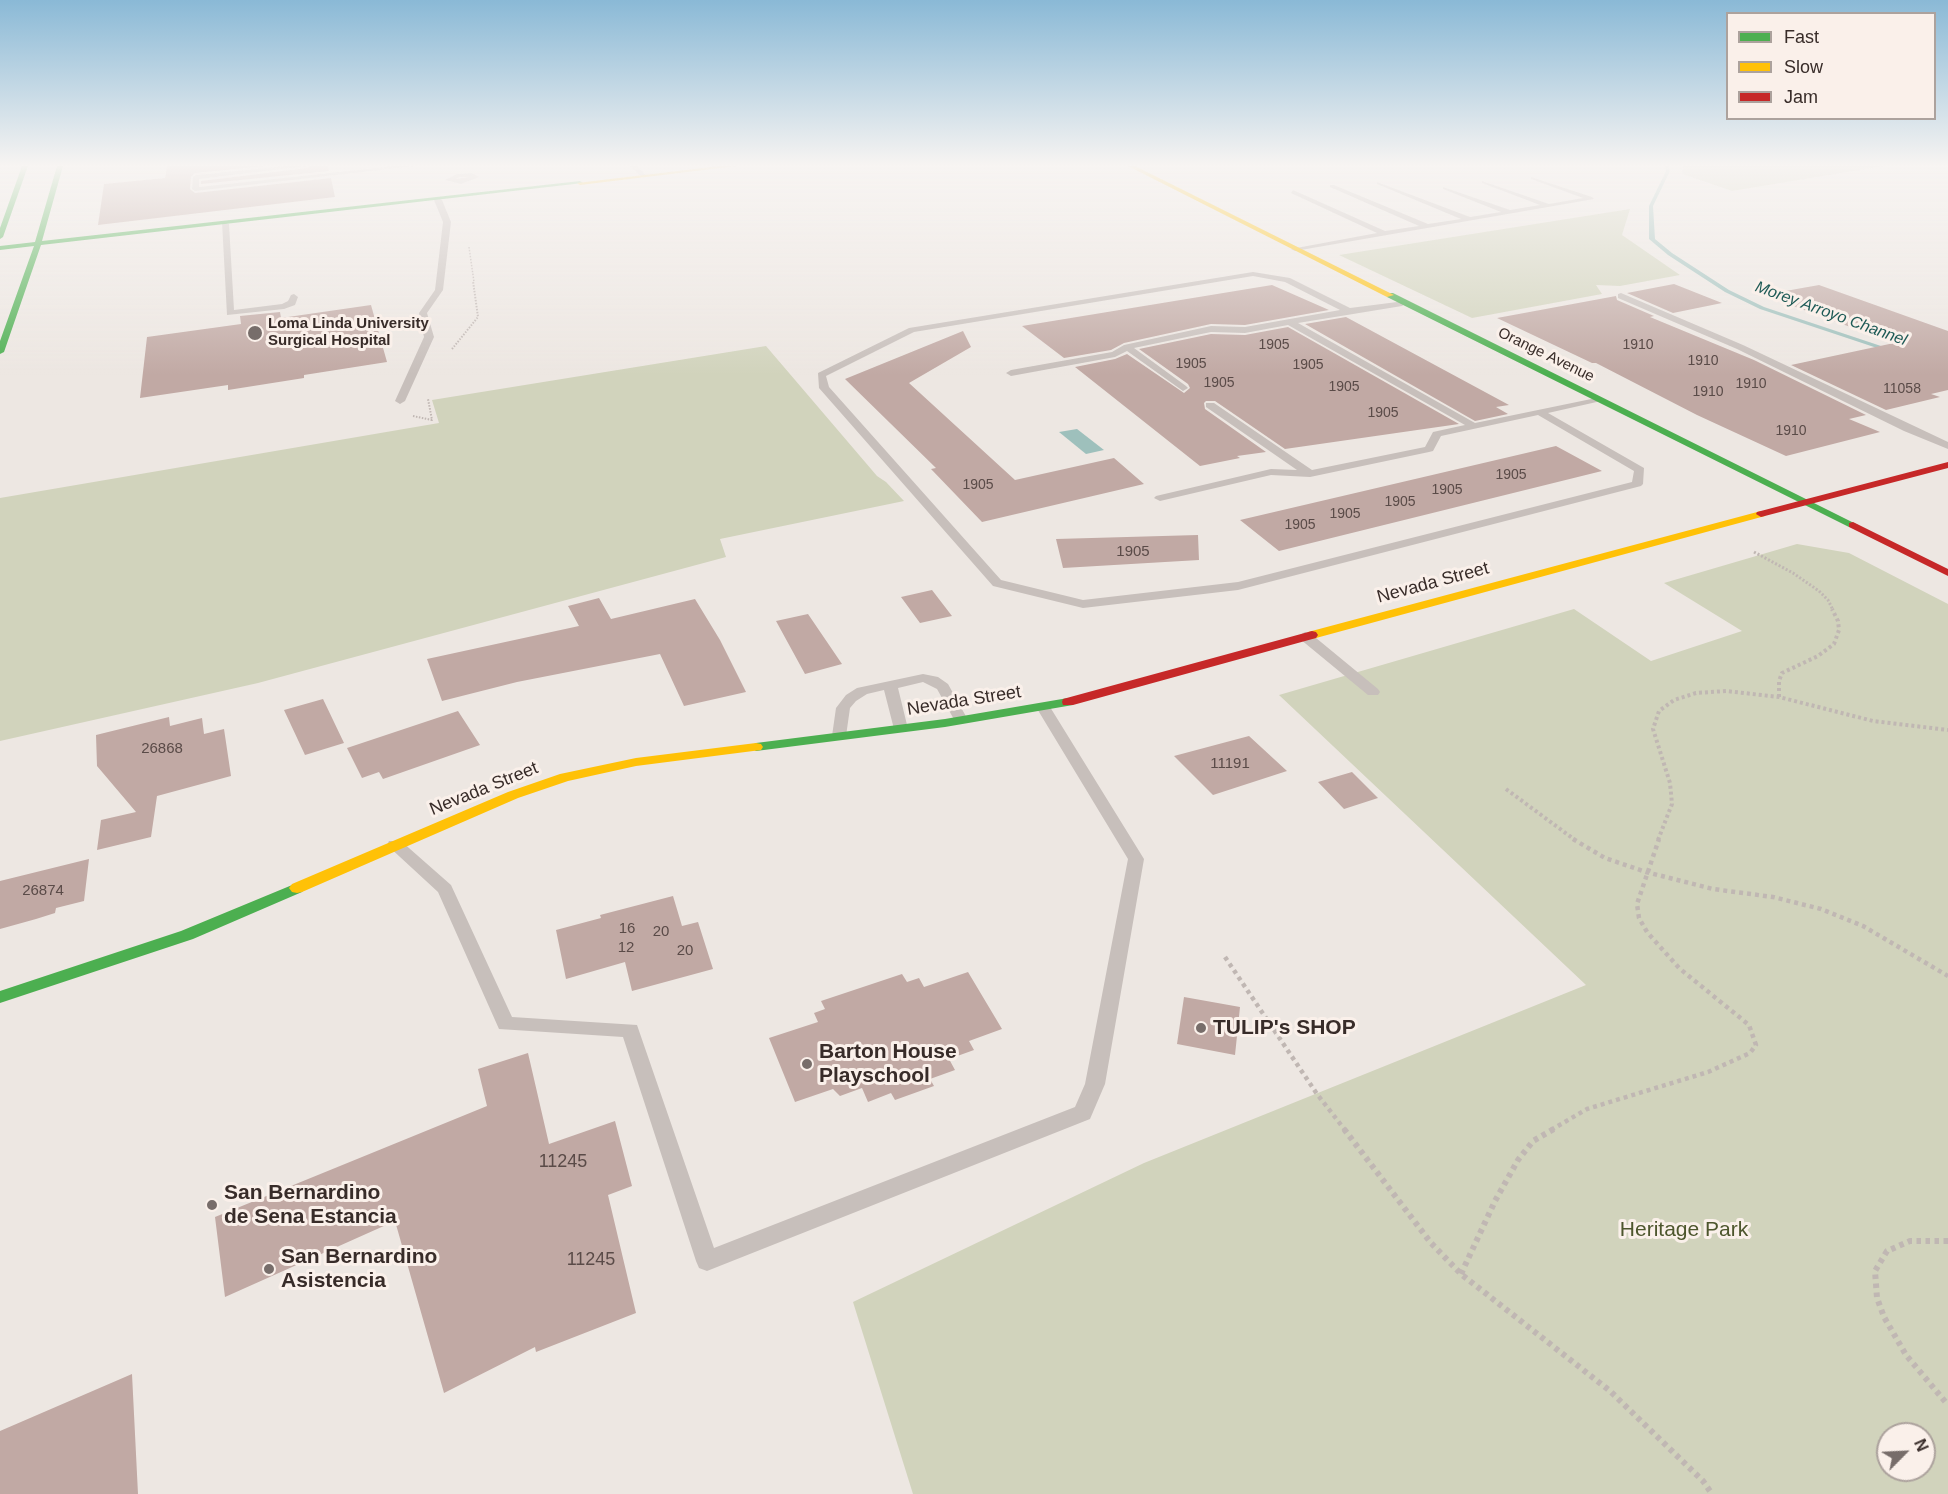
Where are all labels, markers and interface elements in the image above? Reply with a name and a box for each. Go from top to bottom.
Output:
legend [1726,12,1936,120]
text: Fast [1784,27,1819,47]
text: Slow [1784,57,1823,77]
text: Jam [1784,87,1818,107]
water label: Morey Arroyo Channel [1753,278,1909,350]
place label: Loma Linda University Surgical Hospital [268,315,429,350]
marker: Loma Linda University Surgical Hospital [246,324,264,342]
street label: Orange Avenue [1495,324,1597,386]
house number: 1905 [1258,337,1290,353]
house number: 1910 [1622,337,1654,353]
house number: 1910 [1687,353,1719,369]
house number: 1905 [1175,356,1207,372]
house number: 1905 [1292,357,1324,373]
house number: 1905 [1203,375,1235,391]
house number: 1910 [1735,376,1767,392]
house number: 1905 [1328,379,1360,395]
house number: 11058 [1883,381,1921,397]
house number: 1910 [1692,384,1724,400]
house number: 1905 [1367,405,1399,421]
house number: 1910 [1775,423,1807,439]
house number: 1905 [1495,467,1527,483]
house number: 1905 [962,477,994,493]
house number: 1905 [1431,482,1463,498]
house number: 1905 [1384,494,1416,510]
house number: 1905 [1329,506,1361,522]
house number: 1905 [1284,517,1316,533]
house number: 1905 [1116,543,1150,561]
street label: Nevada Street [1375,558,1491,608]
street label: Nevada Street [905,681,1023,721]
house number: 26868 [141,740,183,758]
house number: 11191 [1210,755,1250,773]
street label: Nevada Street [427,757,541,821]
house number: 26874 [22,882,64,900]
house number: 16 [619,920,635,938]
house number: 20 [653,923,669,941]
house number: 12 [618,939,634,957]
house number: 20 [677,942,693,960]
place label: TULIP's SHOP [1213,1015,1356,1041]
marker: TULIP's SHOP [1194,1021,1208,1035]
place label: Barton House Playschool [819,1039,957,1089]
marker: Barton House Playschool [800,1057,814,1071]
house number: 11245 [539,1151,587,1173]
place label: San Bernardino de Sena Estancia [224,1180,397,1230]
marker: San Bernardino de Sena Estancia [205,1198,219,1212]
park label: Heritage Park [1620,1217,1748,1243]
place label: San Bernardino Asistencia [281,1244,437,1294]
house number: 11245 [567,1249,615,1271]
marker: San Bernardino Asistencia [262,1262,276,1276]
north arrow [1876,1422,1936,1482]
text: N [1911,1437,1931,1454]

